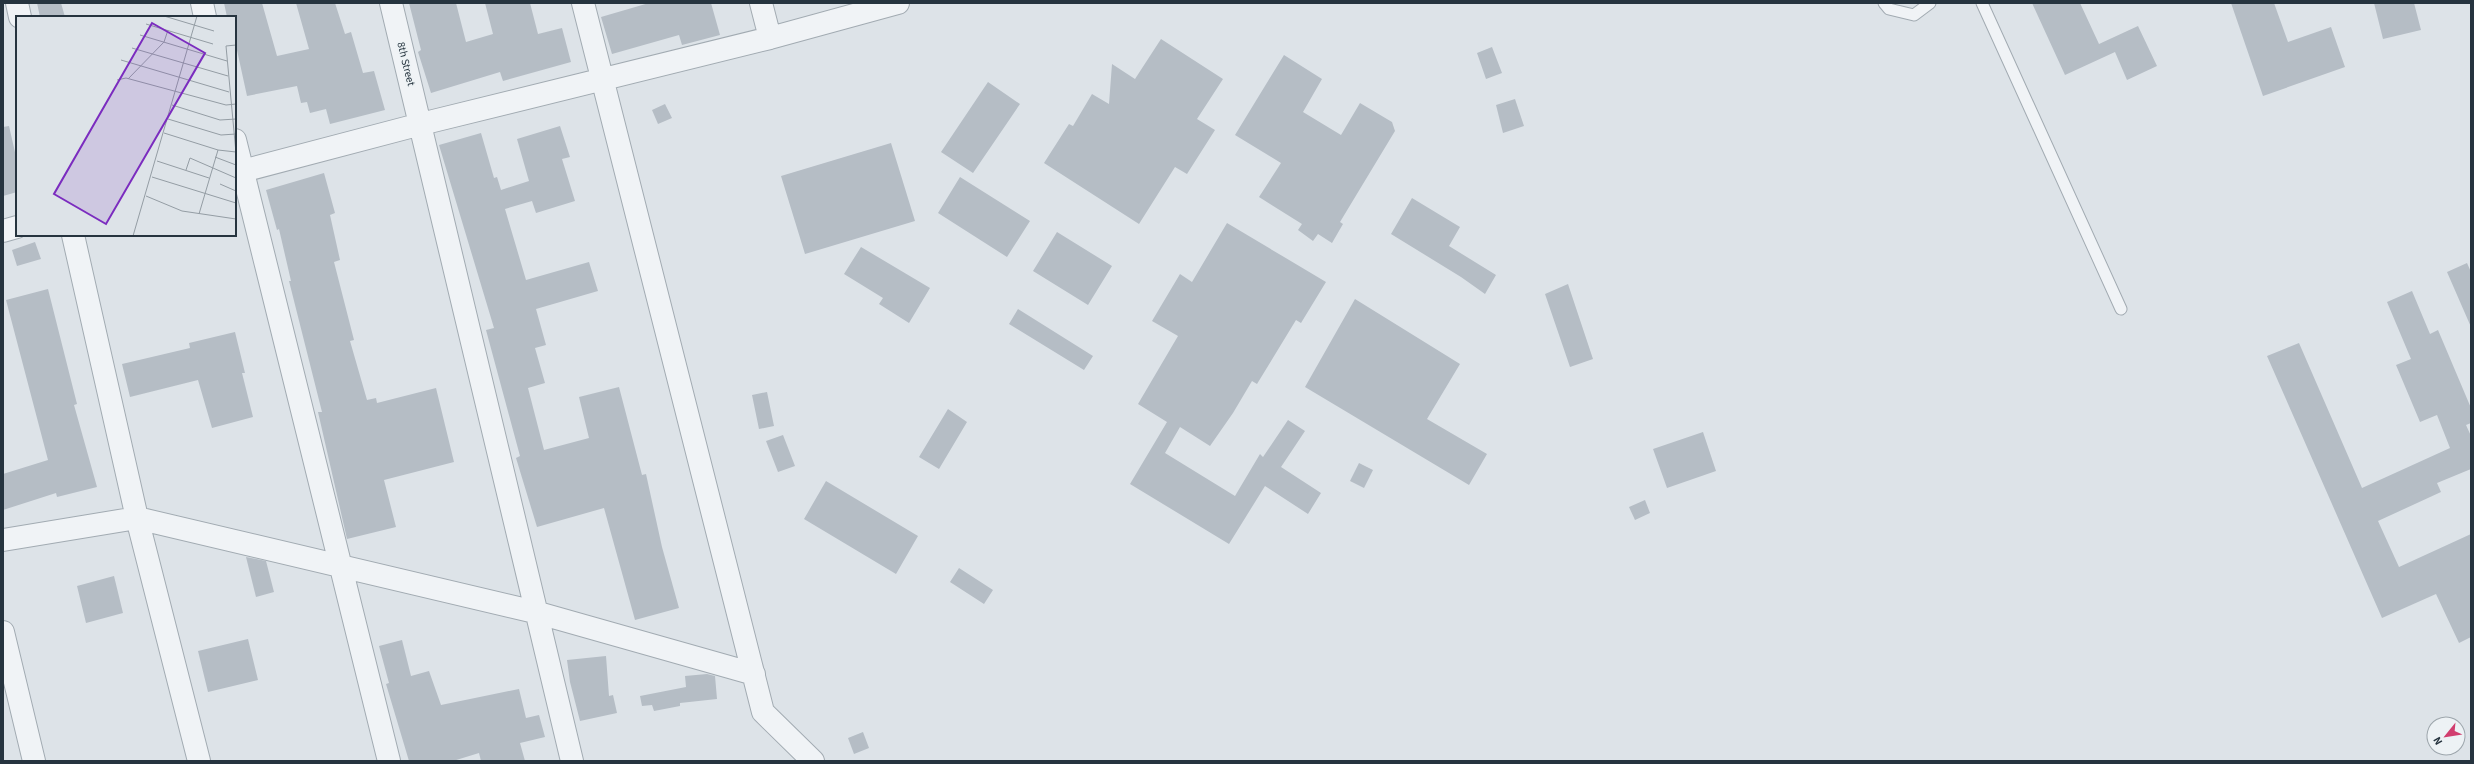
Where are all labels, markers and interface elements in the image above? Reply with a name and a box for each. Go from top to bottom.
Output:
inset map [16,16,236,236]
street label: 8th Street [393,40,419,88]
north arrow [2426,716,2466,756]
text: N [2429,734,2446,748]

